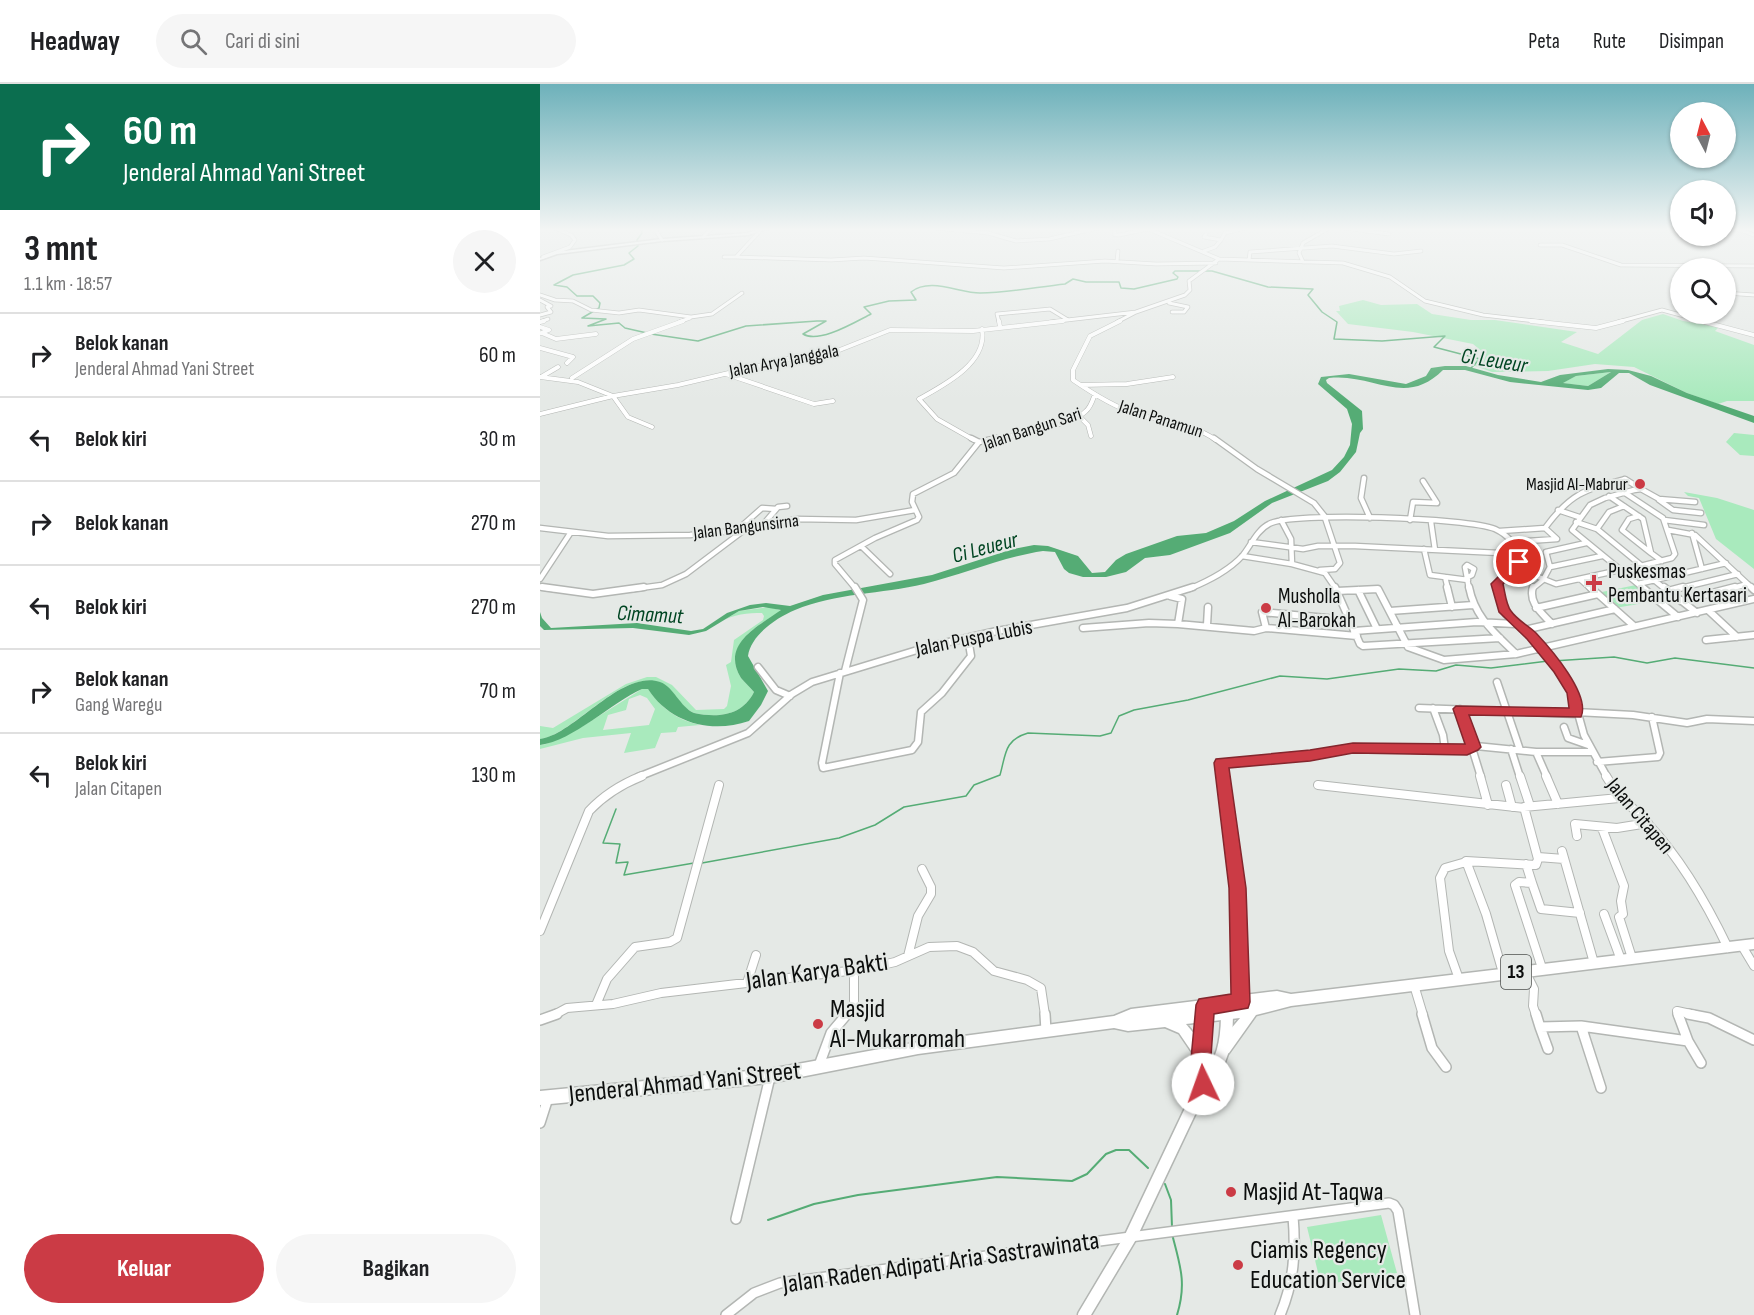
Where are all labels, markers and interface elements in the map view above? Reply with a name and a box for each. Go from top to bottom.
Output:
search box [156,14,576,68]
text: Headway [30,25,120,58]
icon: search [177,25,210,58]
text: Cari di sini [225,28,300,55]
text: Peta [1528,29,1560,54]
text: Rute [1593,29,1626,54]
text: Disimpan [1659,29,1724,54]
north arrow [1670,102,1736,168]
map controls [1670,102,1736,324]
text: 60 m [123,106,197,157]
icon: right [24,108,102,186]
text: Jenderal Ahmad Yani Street [123,157,365,189]
button: sound [1670,180,1736,246]
text: 3 mnt [24,228,98,271]
button: close [453,230,516,293]
button: search [1670,258,1736,324]
text: 1.1 km · 18:57 [24,272,112,296]
text: Belok kanan [75,330,168,357]
icon: right [24,339,57,372]
street label: Jalan Arya Janggala [727,340,841,382]
text: 60 m [479,342,516,369]
water label: Ci Leueur [1459,342,1530,380]
text: Jenderal Ahmad Yani Street [75,357,254,381]
street label: Jalan Panamun [1115,395,1206,442]
street label: Jalan Bangun Sari [979,403,1084,455]
icon: left [24,423,57,456]
text: Belok kiri [75,426,147,453]
text: 30 m [479,426,516,453]
place label: Masjid Al-Mabrur [1526,474,1628,495]
marker: Masjid Al-Mabrur [1633,477,1647,491]
icon: right [24,507,57,540]
text: Belok kanan [75,510,168,537]
text: 270 m [471,510,516,537]
street label: Jalan Bangunsirna [691,510,800,544]
water label: Ci Leueur [949,526,1022,570]
pin [1493,536,1544,587]
icon: arrive [1502,545,1535,578]
place label: Puskesmas Pembantu Kertasari [1608,559,1747,608]
marker: Puskesmas Pembantu Kertasari [1585,574,1603,592]
place label: Musholla Al-Barokah [1277,584,1356,633]
icon: left [24,591,57,624]
text: Belok kiri [75,594,147,621]
text: 270 m [471,594,516,621]
water label: Cimamut [616,600,685,630]
marker: Musholla Al-Barokah [1259,601,1273,615]
street label: Jalan Puspa Lubis [912,614,1035,662]
text: Belok kanan [75,666,168,693]
icon: right [24,675,57,708]
text: 70 m [480,678,516,705]
text: Gang Waregu [75,693,162,717]
text: Belok kiri [75,750,147,777]
icon: left [24,759,57,792]
text: 130 m [472,762,516,789]
street label: Jalan Citapen [1600,772,1679,859]
text: Jalan Citapen [75,777,162,801]
street label: Jalan Karya Bakti [743,947,890,997]
road number: 13 [1501,955,1531,989]
place label: Masjid Al-Mukarromah [829,994,965,1055]
marker: Masjid Al-Mukarromah [811,1017,825,1031]
position arrow [1171,1052,1235,1116]
street label: Jenderal Ahmad Yani Street [566,1055,803,1111]
place label: Masjid At-Taqwa [1243,1177,1384,1208]
marker: Masjid At-Taqwa [1224,1185,1238,1199]
street label: Jalan Raden Adipati Aria Sastrawinata [780,1225,1101,1301]
button: Keluar [24,1234,264,1303]
button: Bagikan [276,1234,516,1303]
place label: Ciamis Regency Education Service [1250,1235,1406,1296]
marker: Ciamis Regency Education Service [1231,1258,1245,1272]

